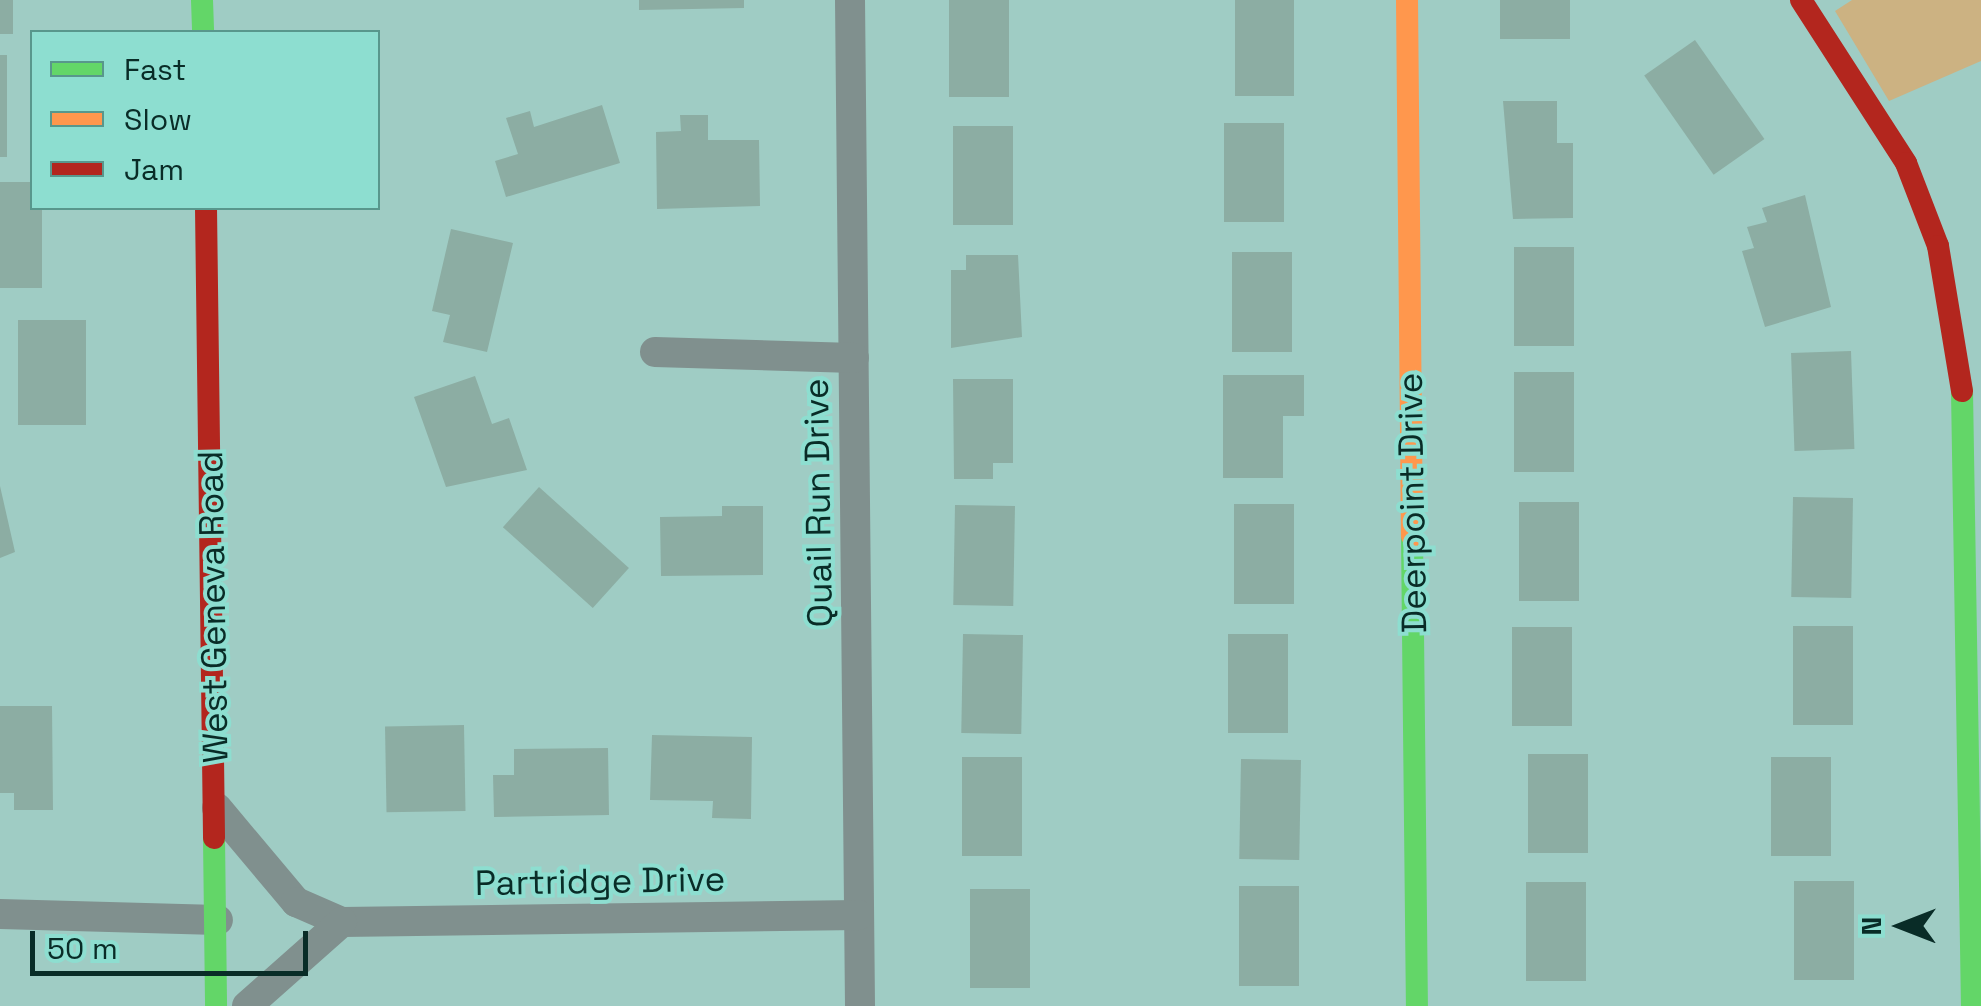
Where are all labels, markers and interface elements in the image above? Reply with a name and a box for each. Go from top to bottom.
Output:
legend [30,30,380,210]
text: Fast [124,50,186,89]
text: Slow [124,100,192,139]
text: Jam [124,150,184,189]
street label: Deerpoint Drive [1389,372,1435,634]
street label: Quail Run Drive [795,378,841,628]
street label: West Geneva Road [189,450,237,764]
street label: Partridge Drive [474,858,726,904]
north arrow [1851,876,1951,976]
scale bar [35,911,312,973]
text: N [1853,917,1889,935]
text: 50 m [47,929,118,968]

